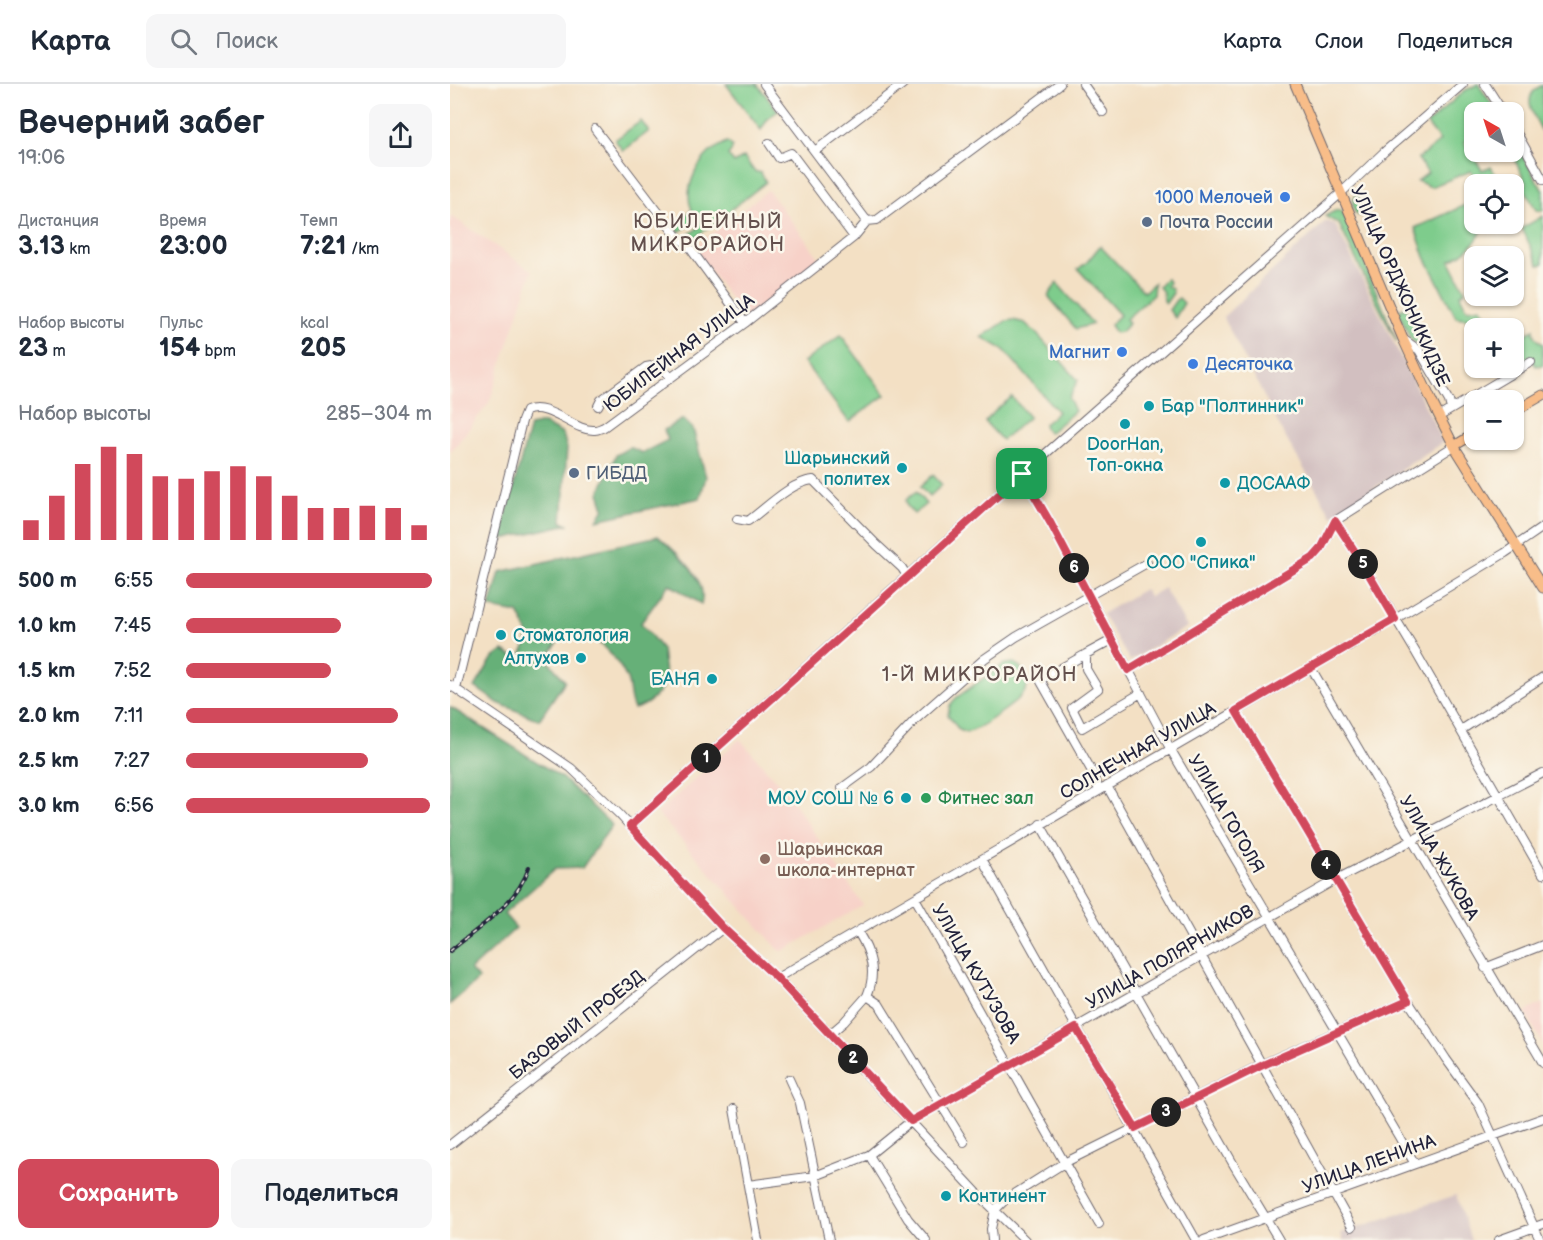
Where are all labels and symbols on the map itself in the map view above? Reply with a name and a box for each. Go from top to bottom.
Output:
north arrow [1464,102,1524,162]
street label: УЛИЦА ОРДЖОНИКИДЗЕ [1346,182,1454,390]
place label: 1000 Мелочей [1155,187,1273,208]
marker: 1000 Мелочей [1278,190,1292,204]
district label: ЮБИЛЕЙНЫЙ МИКРОРАЙОН [630,210,786,257]
place label: Почта России [1159,212,1273,233]
marker: Почта России [1140,215,1154,229]
street label: ЮБИЛЕЙНАЯ УЛИЦА [600,290,758,416]
place label: Магнит [1049,342,1111,363]
marker: Магнит [1115,345,1129,359]
place label: Десяточка [1205,354,1294,375]
marker: Десяточка [1186,357,1200,371]
place label: Бар "Полтинник" [1161,396,1304,417]
marker: Бар "Полтинник" [1142,399,1156,413]
marker: DoorHan, Топ-окна [1118,417,1132,431]
place label: DoorHan, Топ-окна [1087,434,1164,476]
place label: Шарьинский политех [784,448,890,490]
pin [996,448,1047,499]
marker: Шарьинский политех [895,461,909,475]
place label: ГИБДД [586,463,647,484]
marker: ГИБДД [567,466,581,480]
place label: ДОСААФ [1237,473,1310,494]
marker: ДОСААФ [1218,476,1232,490]
marker: ООО "Спика" [1194,535,1208,549]
pin: 5 [1348,549,1378,579]
place label: ООО "Спика" [1146,552,1256,573]
pin: 6 [1059,553,1089,583]
place label: Стоматология [513,625,629,646]
marker: Стоматология [494,628,508,642]
place label: Алтухов [503,648,570,669]
marker: Алтухов [574,651,588,665]
district label: 1-Й МИКРОРАЙОН [882,663,1078,687]
place label: БАНЯ [651,669,700,690]
marker: БАНЯ [705,672,719,686]
street label: СОЛНЕЧНАЯ УЛИЦА [1056,698,1220,804]
pin: 1 [691,743,721,773]
street label: УЛИЦА ГОГОЛЯ [1184,751,1268,877]
place label: МОУ СОШ № 6 [768,788,894,809]
place label: Фитнес зал [938,788,1034,809]
marker: МОУ СОШ № 6 [899,791,913,805]
marker: Фитнес зал [919,791,933,805]
street label: УЛИЦА ЖУКОВА [1395,792,1483,924]
place label: Шарьинская школа-интернат [777,839,915,881]
pin: 4 [1311,850,1341,880]
marker: Шарьинская школа-интернат [758,852,772,866]
street label: УЛИЦА ПОЛЯРНИКОВ [1083,900,1257,1014]
street label: УЛИЦА КУТУЗОВА [928,901,1025,1048]
street label: БАЗОВЫЙ ПРОЕЗД [505,966,649,1084]
pin: 2 [838,1044,868,1074]
pin: 3 [1151,1097,1181,1127]
street label: УЛИЦА ЛЕНИНА [1300,1130,1439,1198]
place label: Континент [958,1186,1047,1207]
marker: Континент [939,1189,953,1203]

